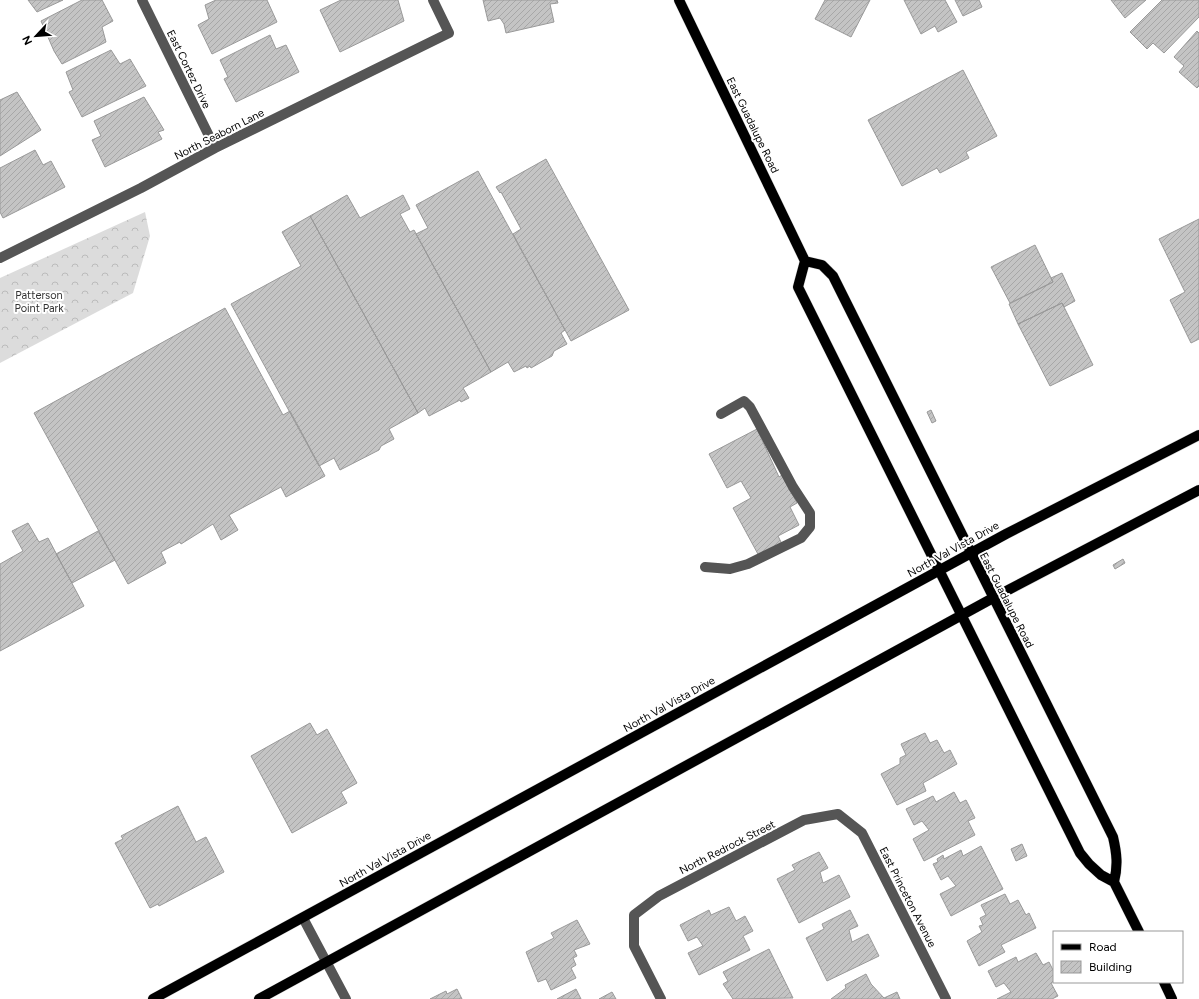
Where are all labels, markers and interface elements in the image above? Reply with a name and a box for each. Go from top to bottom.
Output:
north arrow [16,16,56,56]
street label: East Cortez Drive [164,28,213,111]
text: N [20,33,35,47]
street label: East Guadalupe Road [724,75,781,175]
street label: North Seaborn Lane [172,106,266,163]
park label: Patterson Point Park [14,289,64,315]
street label: North Val Vista Drive [905,519,1001,580]
street label: East Guadalupe Road [977,550,1036,650]
street label: North Val Vista Drive [621,674,717,735]
street label: North Redrock Street [677,818,777,877]
street label: North Val Vista Drive [337,829,433,890]
street label: East Princeton Avenue [876,845,939,950]
legend [1053,931,1183,983]
text: Road [1089,940,1117,954]
text: Building [1089,960,1132,974]

